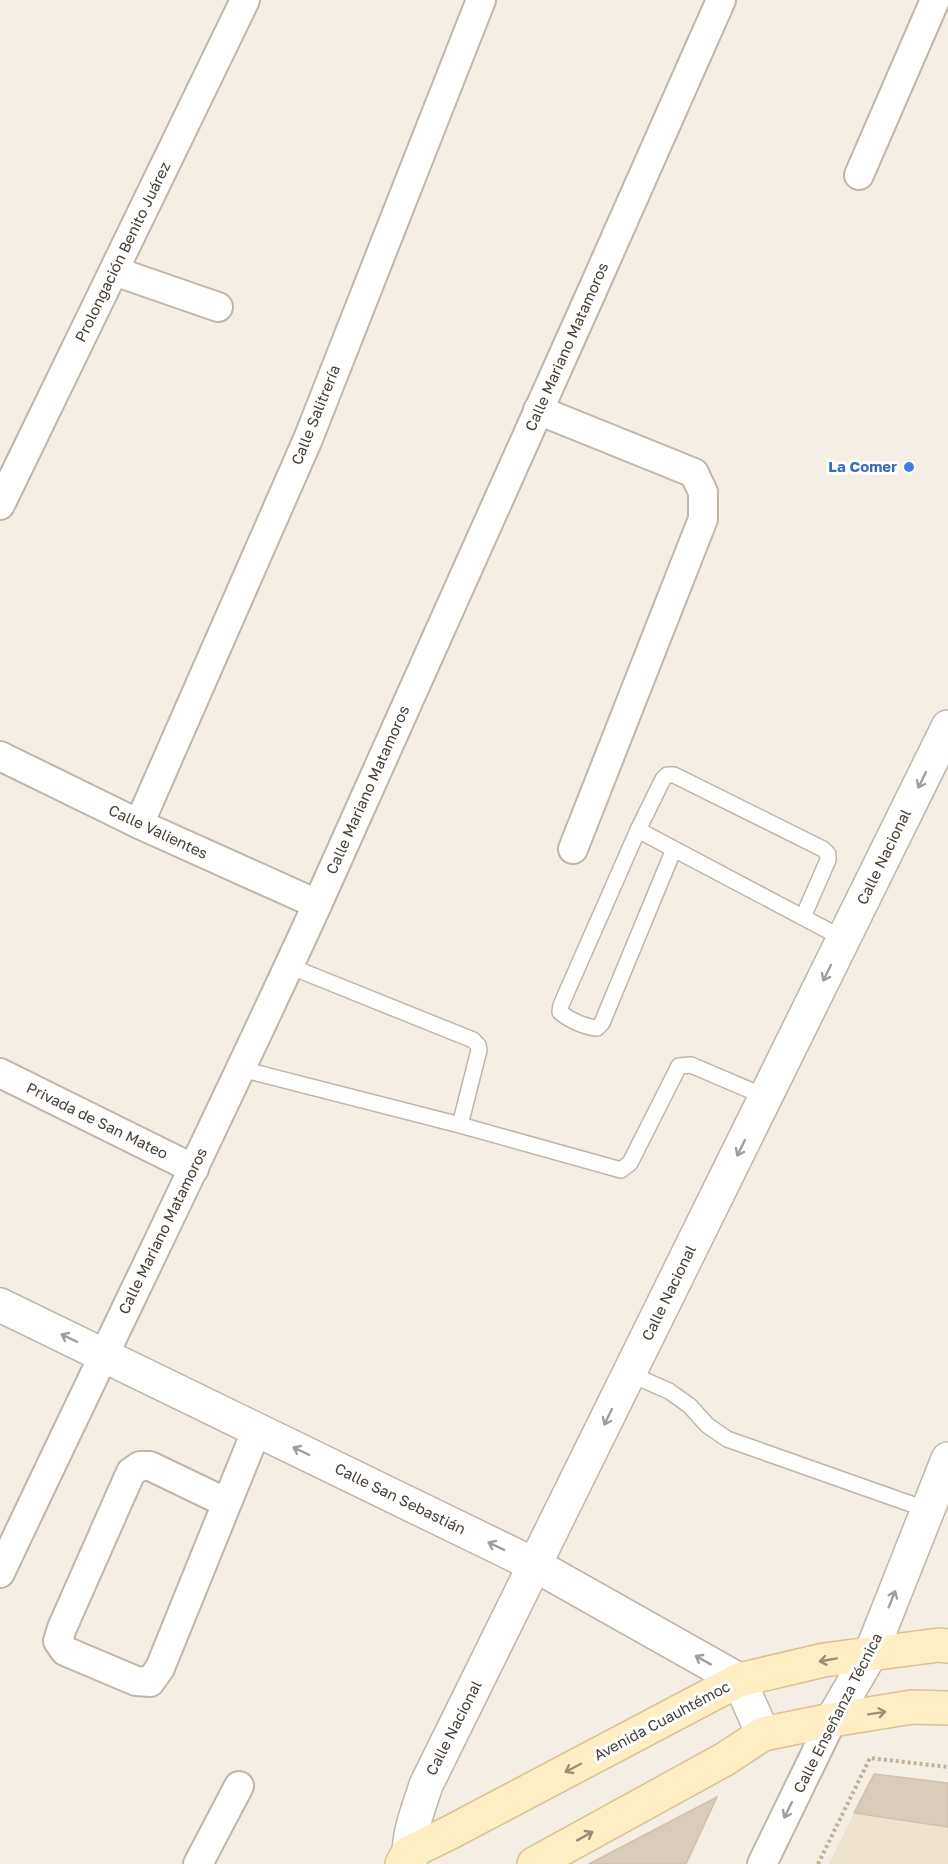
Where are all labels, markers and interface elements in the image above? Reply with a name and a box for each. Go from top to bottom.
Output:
street label: Prolongación Benito Juárez [71,158,174,344]
street label: Calle Mariano Matamoros [521,259,612,434]
street label: Calle Salitrería [287,362,343,467]
place label: La Comer [828,457,897,475]
marker: La Comer [902,460,916,474]
street label: Calle Mariano Matamoros [322,702,413,877]
one-way arrow [916,770,928,788]
street label: Calle Valientes [106,800,211,862]
street label: Calle Nacional [852,806,914,907]
one-way arrow [820,964,832,982]
street label: Privada de San Mateo [24,1078,171,1162]
one-way arrow [734,1139,746,1157]
street label: Calle Mariano Matamoros [114,1144,210,1317]
street label: Calle Nacional [637,1242,699,1343]
one-way arrow [61,1332,79,1344]
one-way arrow [602,1408,613,1426]
one-way arrow [293,1445,311,1456]
street label: Calle San Sebastián [332,1459,469,1538]
one-way arrow [487,1539,505,1551]
one-way arrow [888,1590,899,1608]
street label: Calle Enseñanza Técnica [789,1630,885,1796]
one-way arrow [695,1654,712,1666]
one-way arrow [818,1655,838,1666]
street label: Calle Nacional [421,1677,485,1778]
street label: Avenida Cuauhtémoc [590,1677,733,1764]
one-way arrow [866,1707,886,1718]
one-way arrow [564,1763,582,1774]
one-way arrow [782,1801,794,1819]
one-way arrow [576,1830,593,1842]

